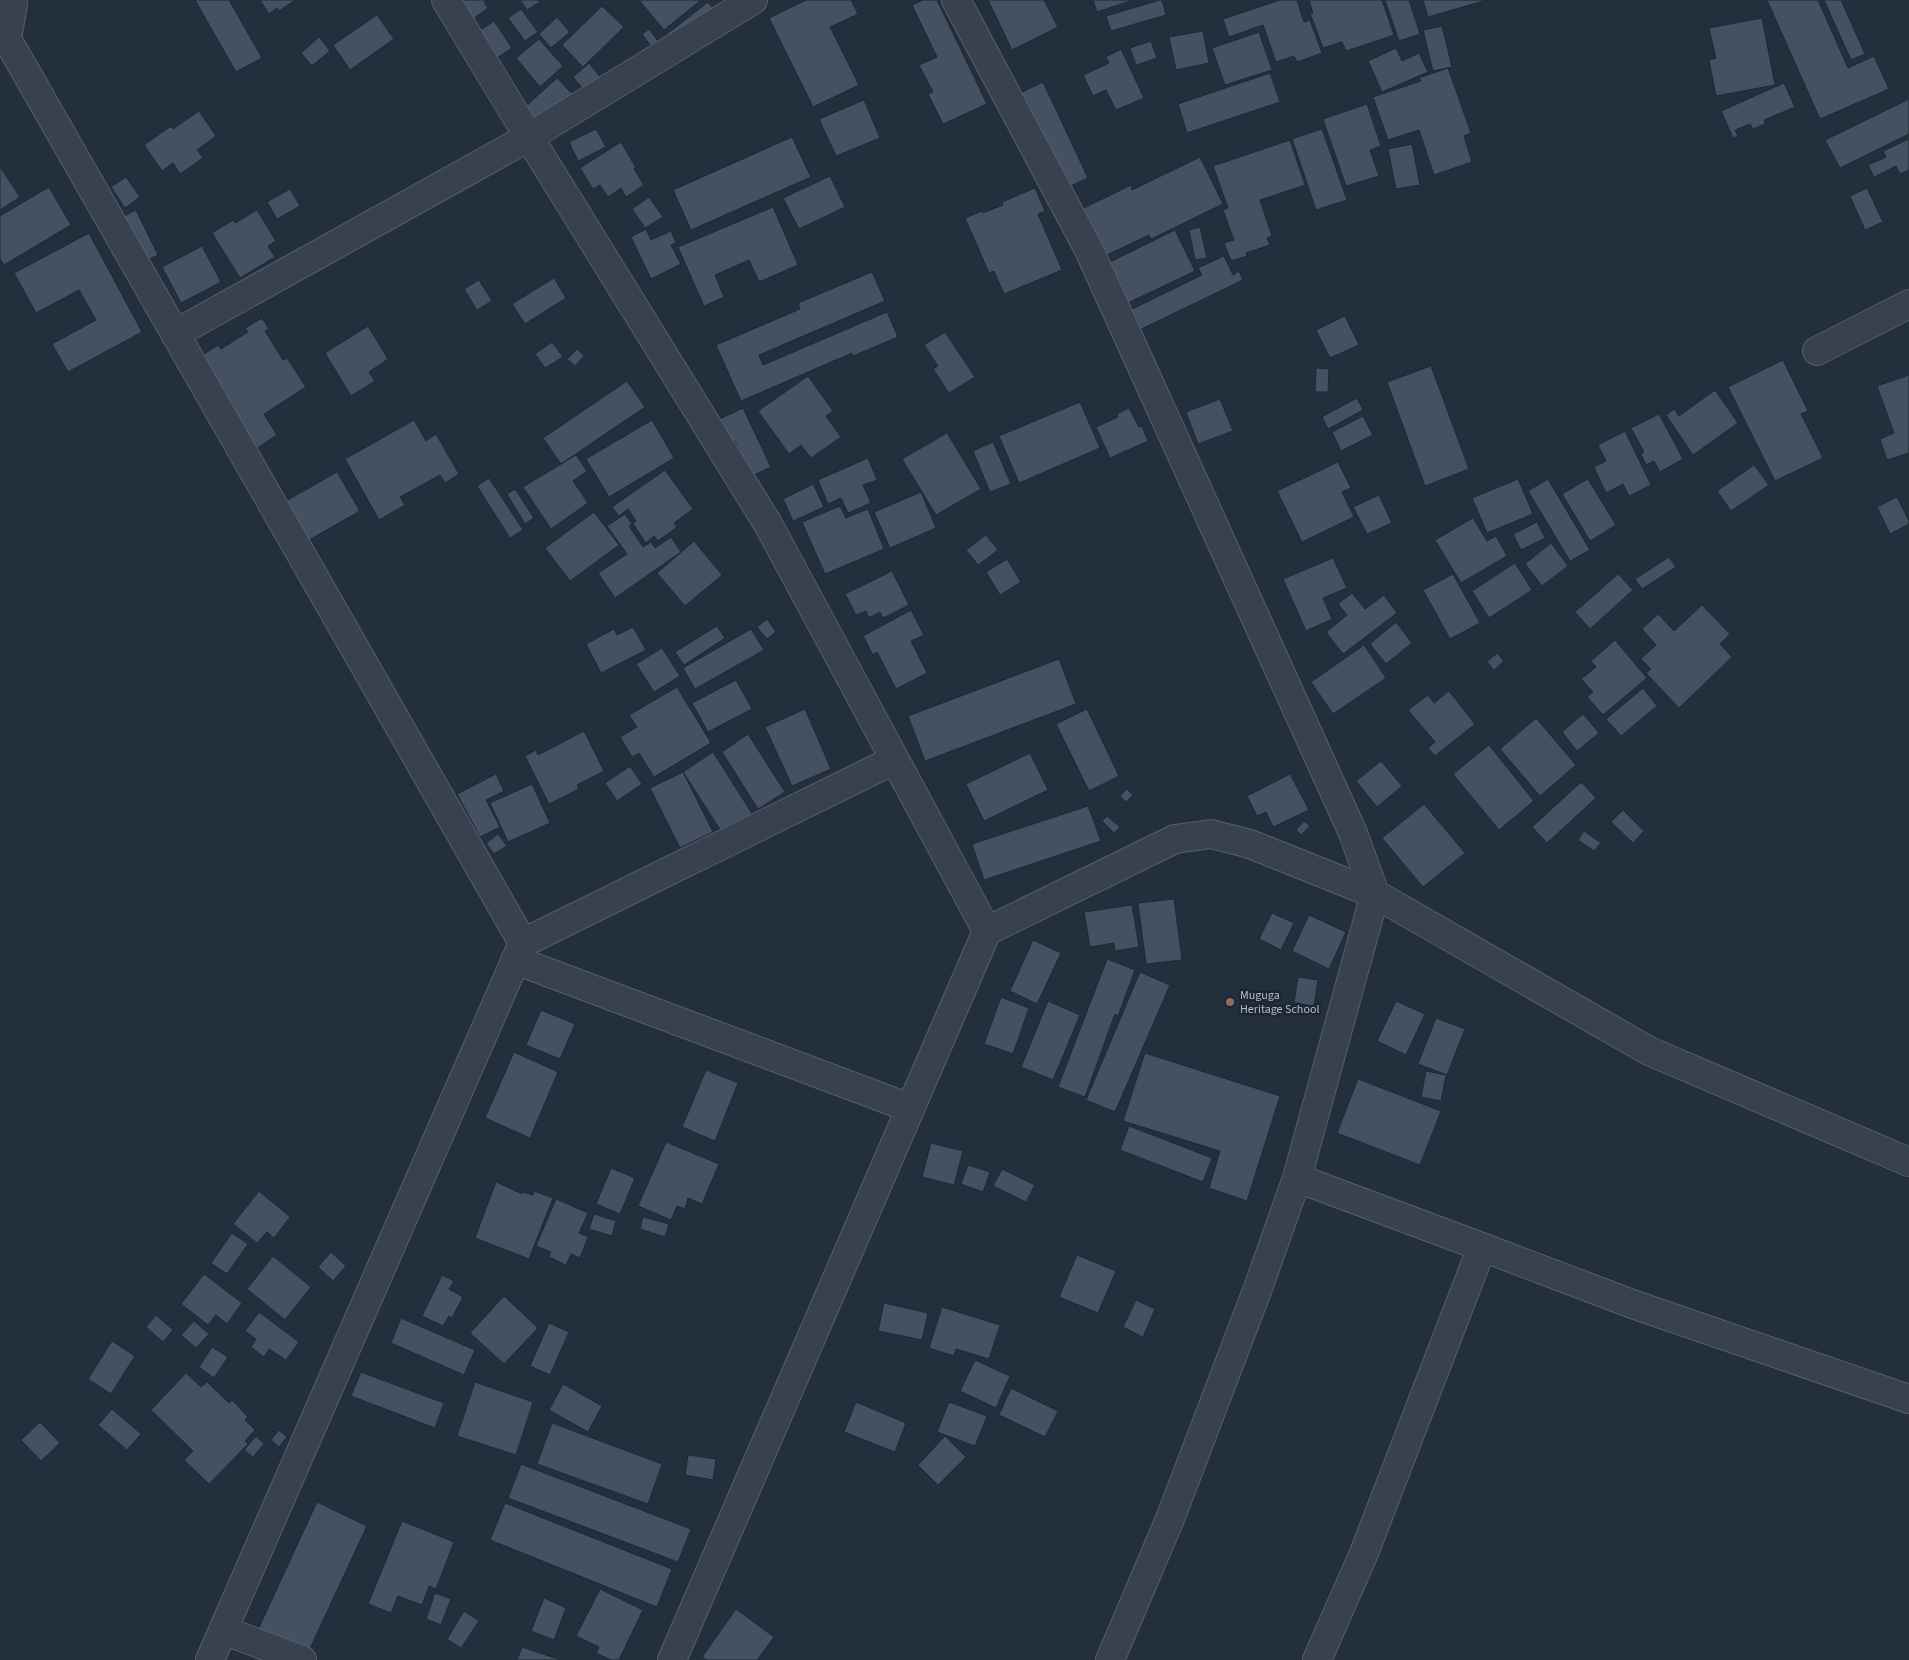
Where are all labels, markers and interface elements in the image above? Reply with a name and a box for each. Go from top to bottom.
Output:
place label: Muguga Heritage School [1240,987,1319,1018]
marker: Muguga Heritage School [1224,996,1236,1008]

